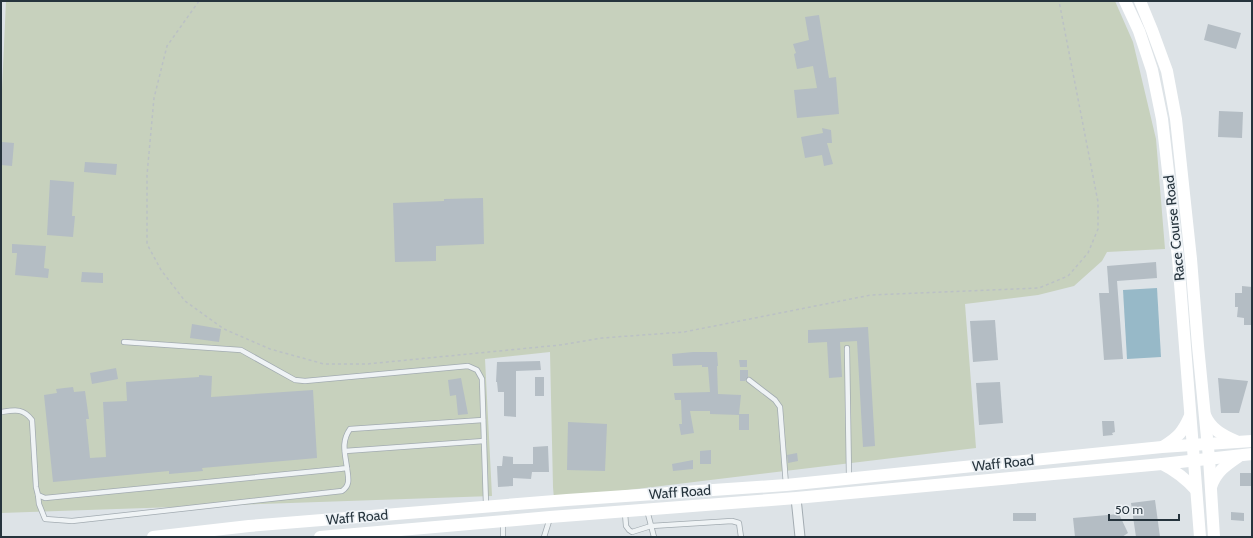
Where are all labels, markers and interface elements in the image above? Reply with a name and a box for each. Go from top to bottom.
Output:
street label: Race Course Road [1160,174,1188,282]
street label: Waff Road [971,451,1035,475]
street label: Waff Road [648,481,712,503]
scale bar [1109,496,1179,522]
text: 50 m [1115,502,1143,517]
street label: Waff Road [325,505,389,529]

